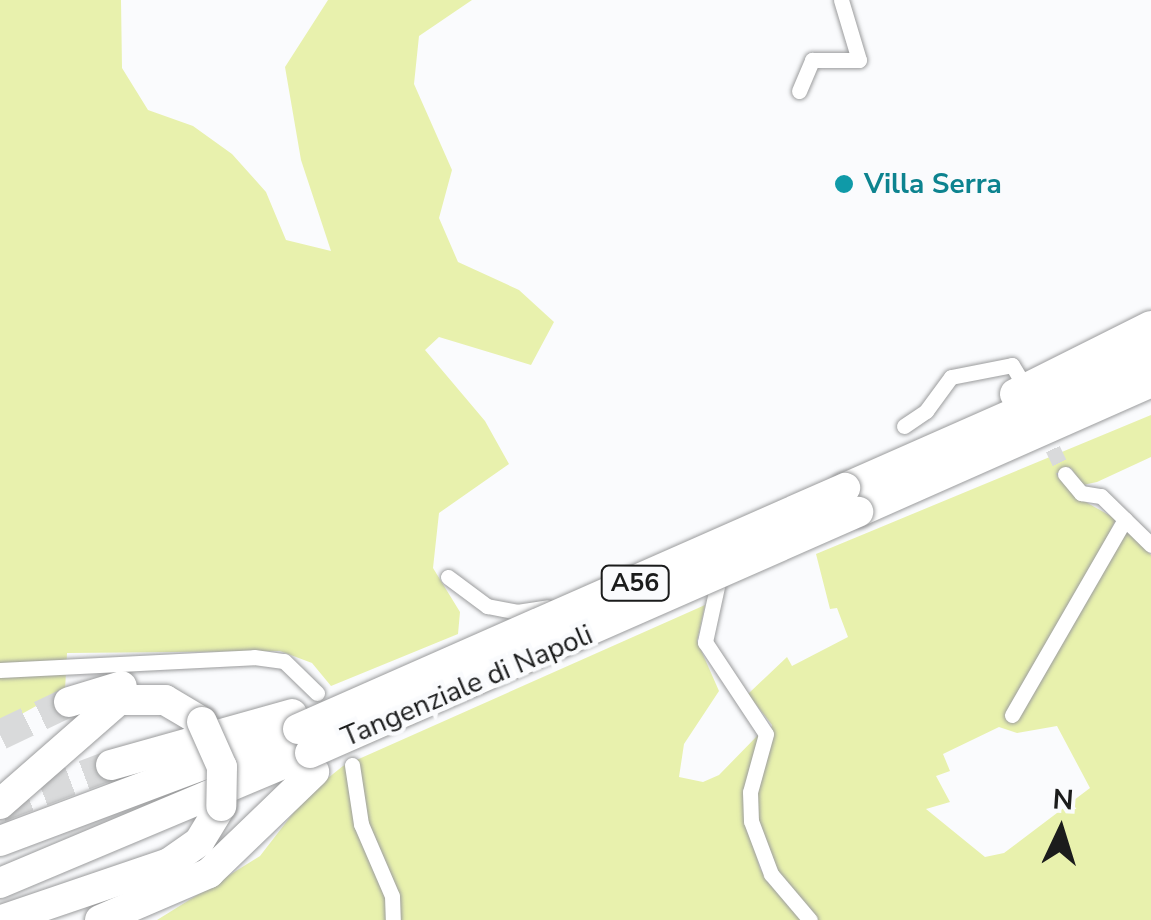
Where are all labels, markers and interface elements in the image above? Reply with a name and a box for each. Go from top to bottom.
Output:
place label: Villa Serra [864,167,1002,201]
marker: Villa Serra [833,173,855,195]
road number: A56 [600,563,670,603]
street label: Tangenziale di Napoli [336,618,598,754]
north arrow [1011,780,1111,880]
text: N [1051,780,1075,820]

